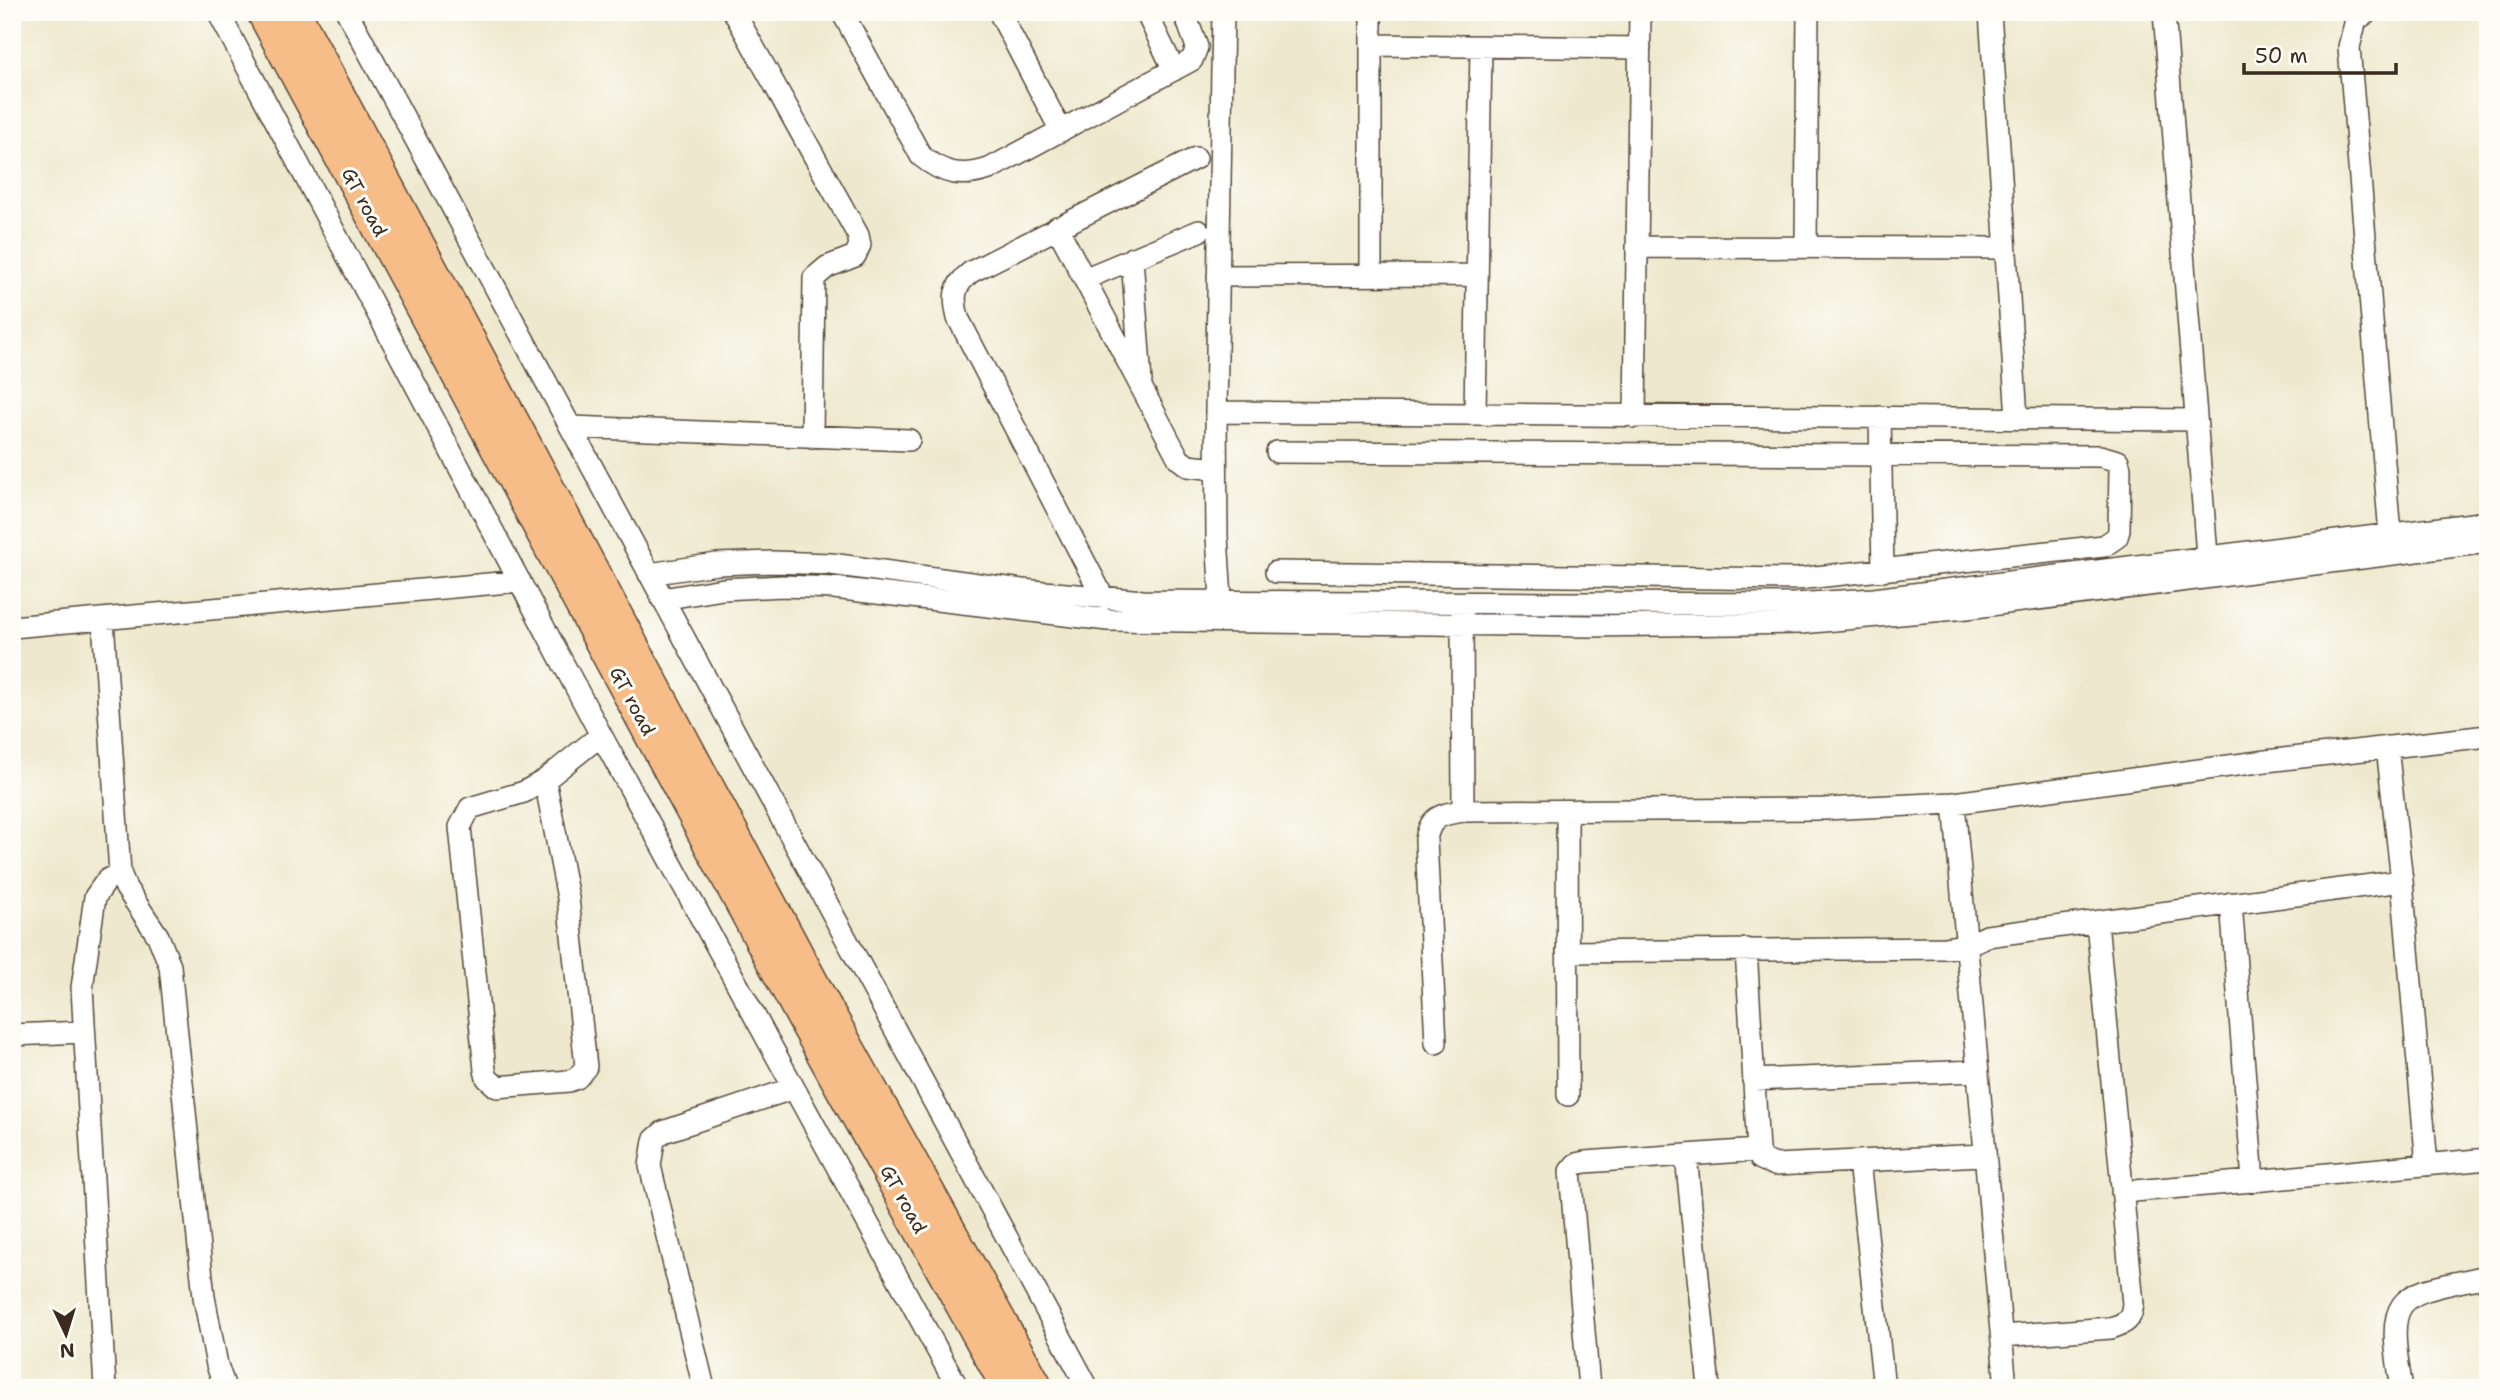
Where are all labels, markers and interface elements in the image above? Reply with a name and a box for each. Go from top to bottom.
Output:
scale bar [2244,32,2397,76]
text: 50 m [2255,42,2308,70]
street label: GT road [336,163,393,241]
street label: GT road [604,662,661,740]
street label: GT road [875,1161,933,1238]
north arrow [32,1298,102,1368]
text: N [59,1337,76,1363]

